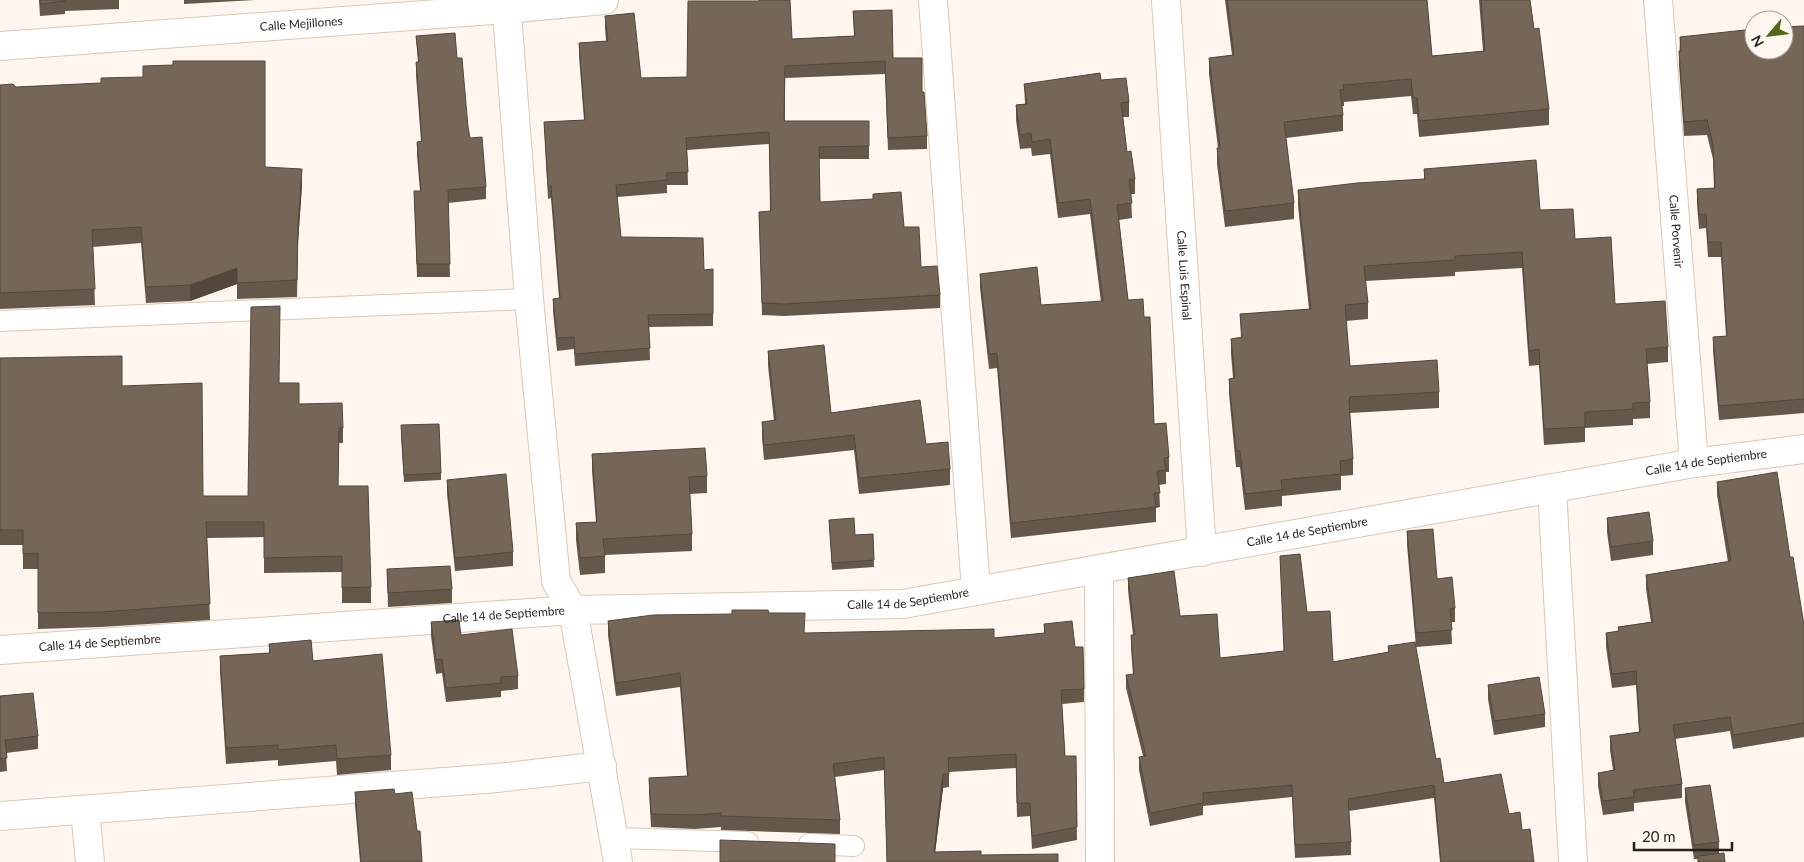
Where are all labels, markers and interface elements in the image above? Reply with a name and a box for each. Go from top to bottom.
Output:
north arrow [1744,10,1794,60]
street label: Calle Mejillones [259,13,343,34]
text: N [1747,33,1767,50]
street label: Calle Porvenir [1666,194,1687,269]
street label: Calle Luis Espinal [1174,230,1195,321]
street label: Calle 14 de Septiembre [1644,446,1768,479]
street label: Calle 14 de Septiembre [1245,513,1369,550]
street label: Calle 14 de Septiembre [847,584,970,612]
street label: Calle 14 de Septiembre [442,603,565,626]
street label: Calle 14 de Septiembre [38,631,161,654]
scale bar [1634,820,1732,852]
text: 20 m [1642,827,1676,845]

